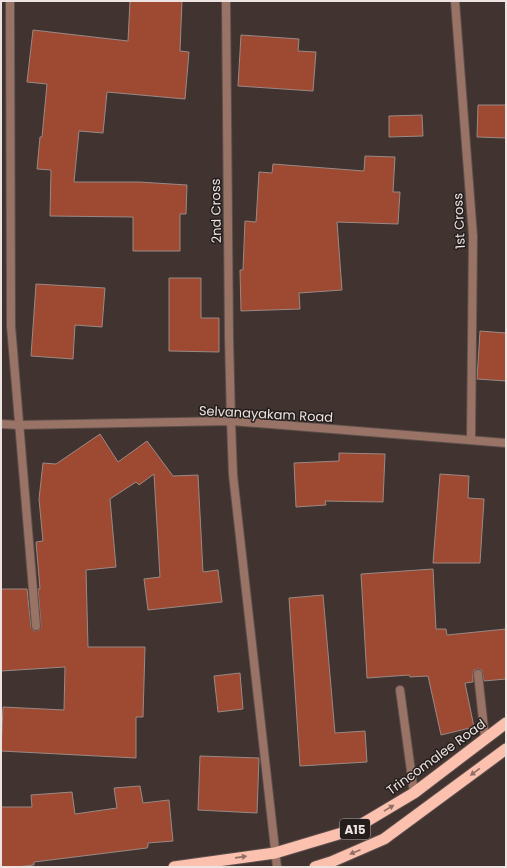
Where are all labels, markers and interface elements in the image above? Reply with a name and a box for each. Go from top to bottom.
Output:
street label: 2nd Cross [206,178,226,244]
street label: 1st Cross [448,192,470,249]
street label: Selvanayakam Road [198,401,334,427]
street label: Trincomalee Road [383,715,489,799]
one-way arrow [469,768,480,777]
one-way arrow [383,805,395,812]
road number: A15 [340,819,370,839]
one-way arrow [349,849,361,855]
one-way arrow [234,854,247,861]

